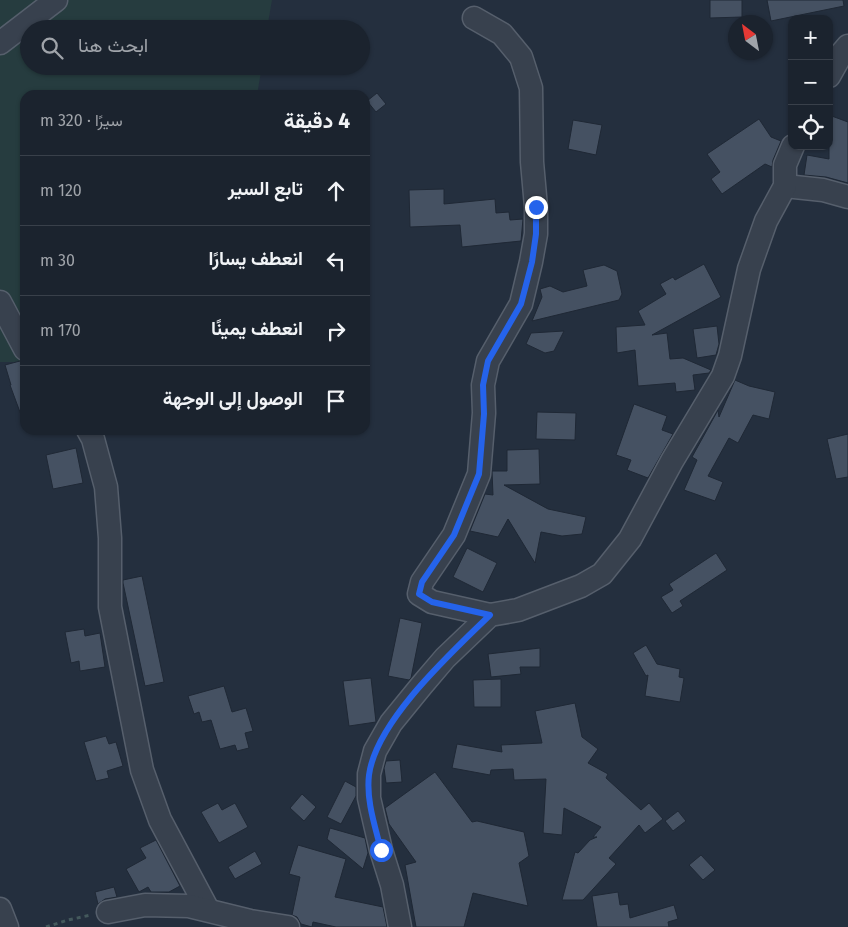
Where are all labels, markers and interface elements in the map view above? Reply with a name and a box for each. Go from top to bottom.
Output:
north arrow [728,15,773,60]
map controls [788,15,833,150]
button: + [788,15,833,60]
search box [20,20,370,75]
icon: search [38,34,66,62]
text: ابحث هنا [78,34,148,57]
button: − [788,60,833,105]
button: locate [788,105,833,150]
text: 4 دقيقة [284,108,350,134]
text: سيرًا · 320 m [40,111,123,130]
text: تابع السير [228,177,303,200]
icon: ahead [322,177,350,205]
text: 120 m [40,181,82,200]
route end [525,196,548,219]
text: انعطف يسارًا [209,247,303,270]
icon: left [322,247,350,275]
text: 30 m [40,251,75,270]
text: انعطف يمينًا [211,317,303,340]
icon: right [322,317,350,345]
text: 170 m [40,321,81,340]
text: الوصول إلى الوجهة [163,387,303,410]
icon: arrive [322,387,350,415]
route start [370,839,393,862]

